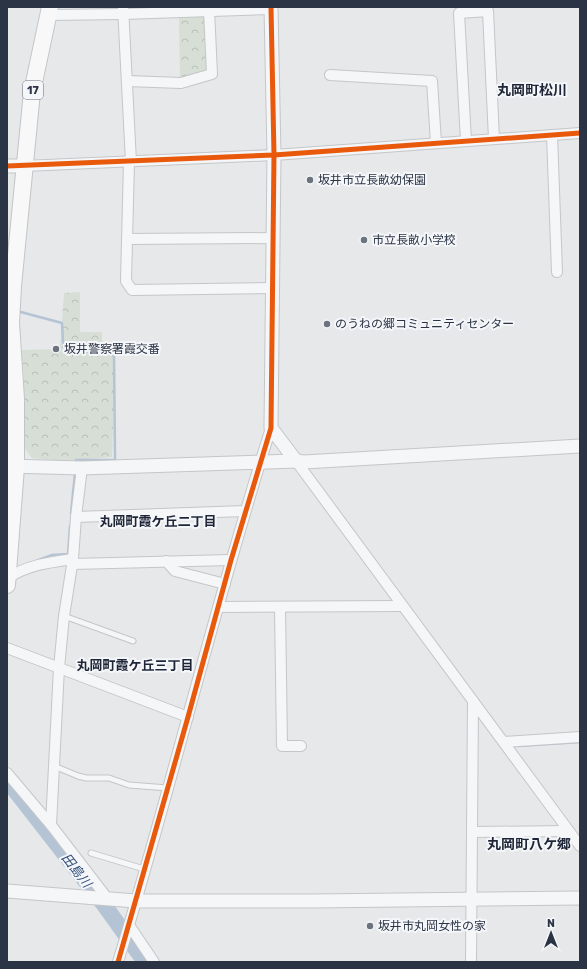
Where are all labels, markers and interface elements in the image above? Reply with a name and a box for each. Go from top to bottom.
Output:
road number: 17 [23,81,43,99]
district label: 丸岡町松川 [497,82,567,99]
place label: 坂井市立長畝幼保園 [318,173,426,187]
marker: 坂井市立長畝幼保園 [305,175,315,185]
place label: 市立長畝小学校 [372,233,456,247]
marker: 市立長畝小学校 [359,235,369,245]
place label: のうねの郷コミュニティセンター [335,317,514,331]
marker: のうねの郷コミュニティセンター [322,319,332,329]
place label: 坂井警察署霞交番 [64,342,160,356]
marker: 坂井警察署霞交番 [51,344,61,354]
district label: 丸岡町霞ケ丘二丁目 [99,514,217,529]
district label: 丸岡町霞ケ丘三丁目 [76,658,194,673]
district label: 丸岡町八ケ郷 [487,836,571,853]
water label: 田島川 [59,850,96,892]
north arrow [531,913,571,953]
text: N [547,917,555,930]
place label: 坂井市丸岡女性の家 [378,919,486,933]
marker: 坂井市丸岡女性の家 [365,921,375,931]

